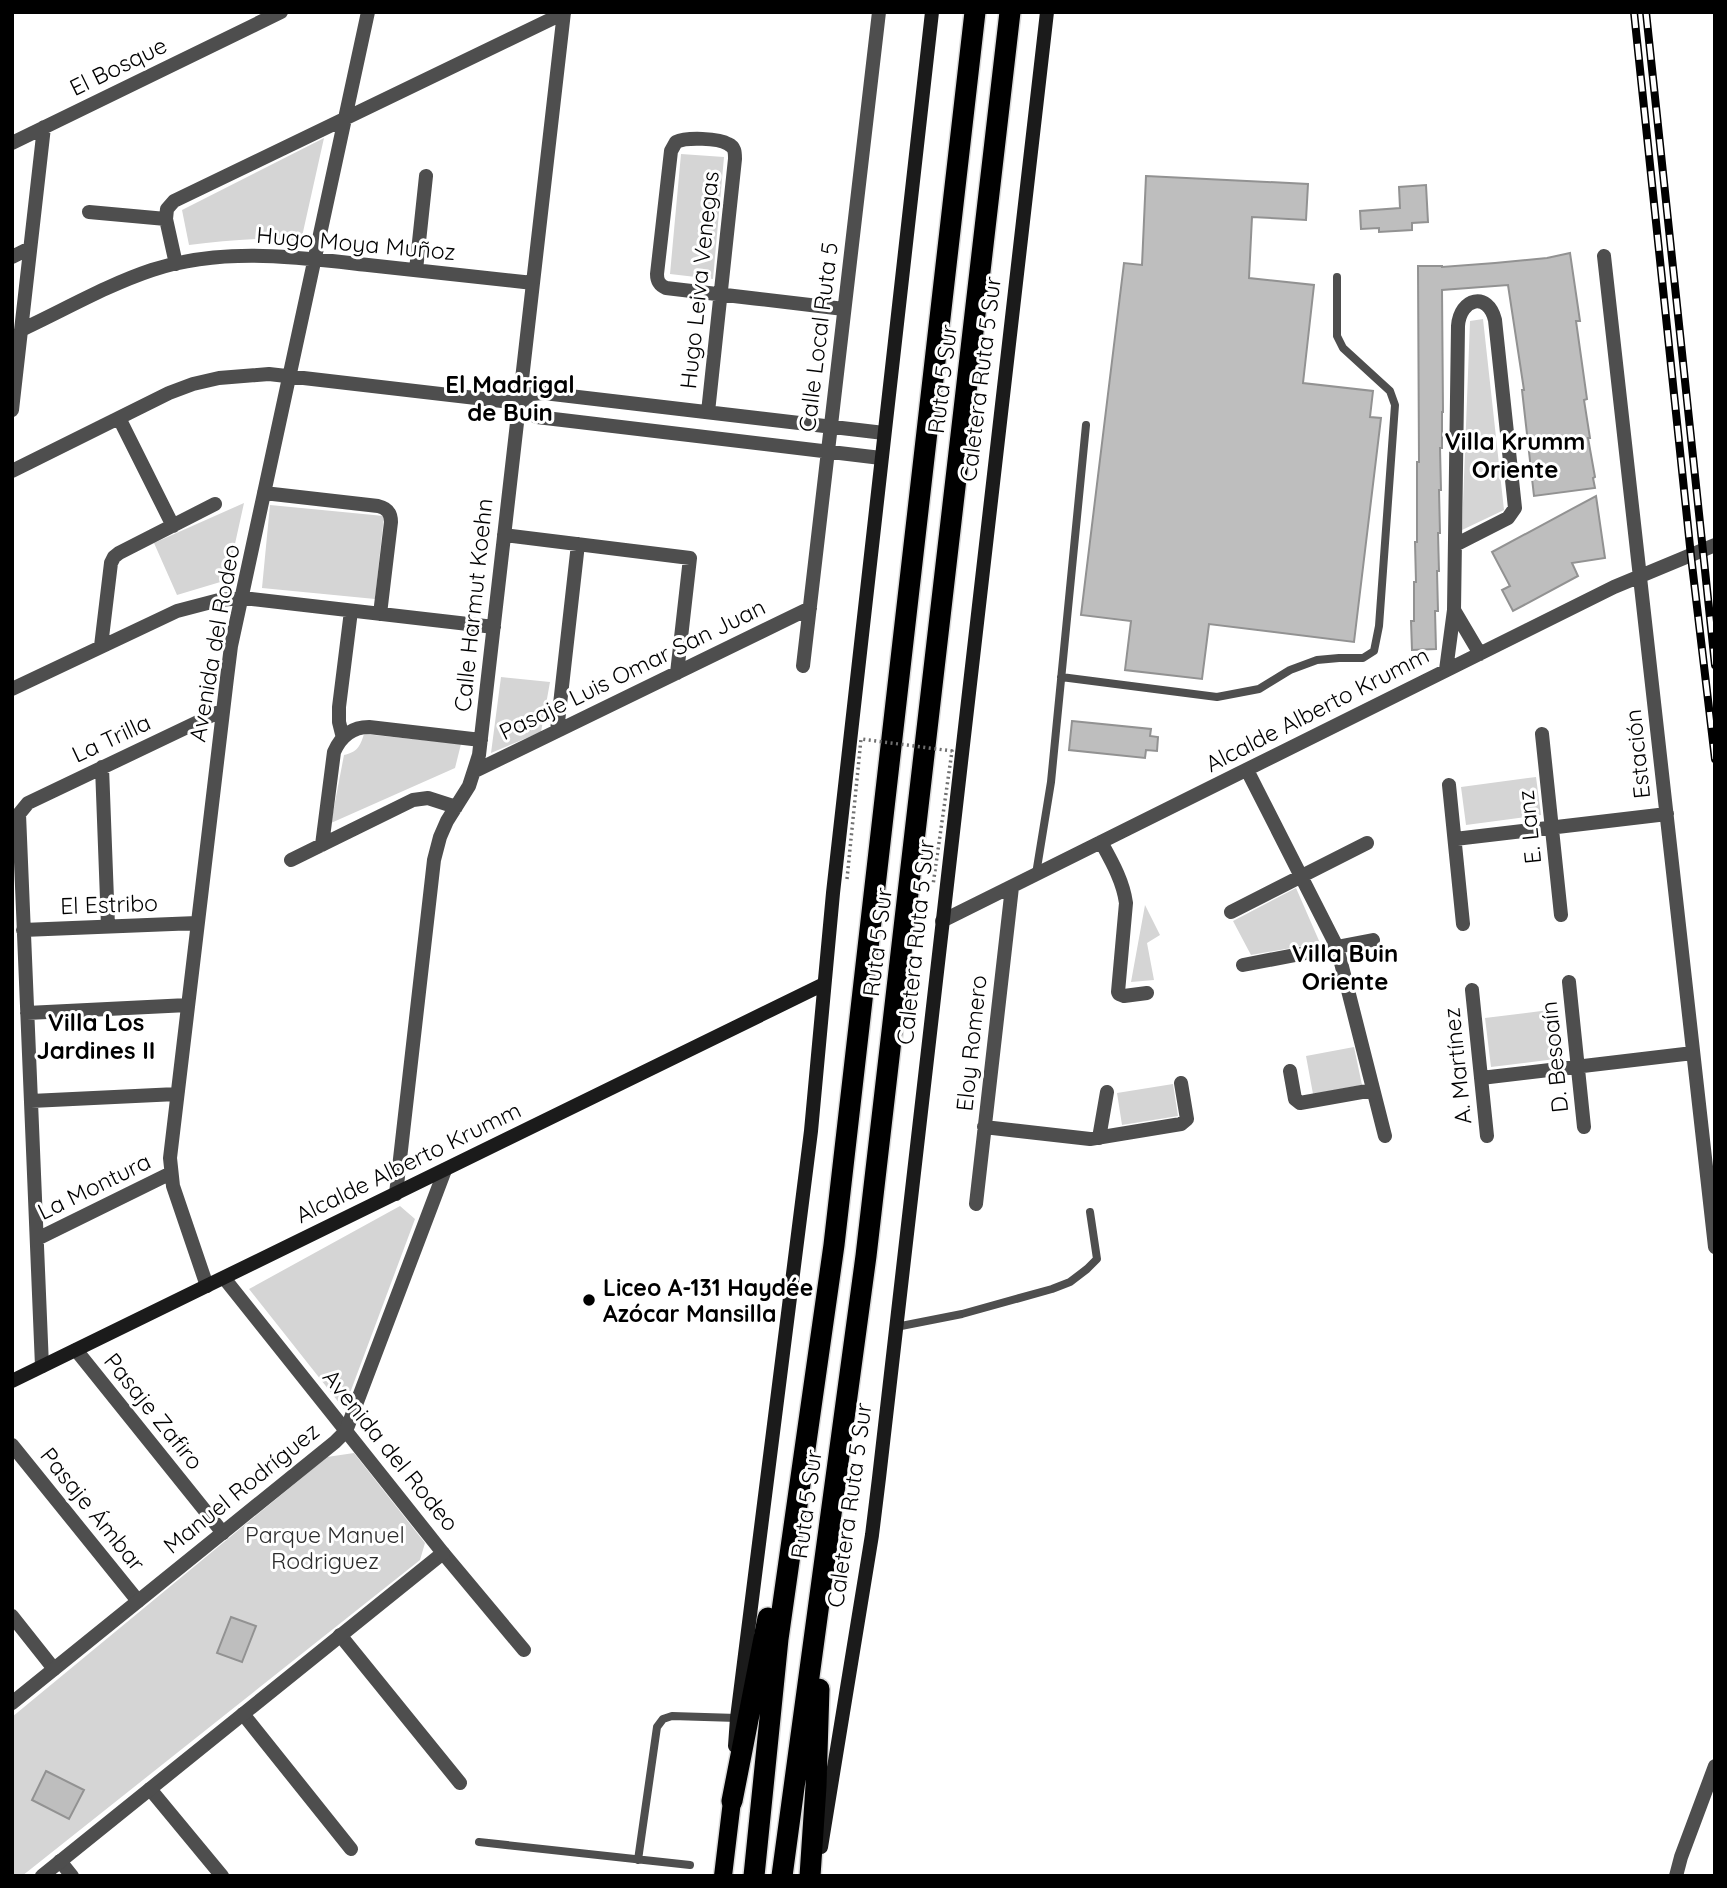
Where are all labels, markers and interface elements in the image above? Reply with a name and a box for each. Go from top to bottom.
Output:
street label: El Bosque [65,30,171,102]
street label: Hugo Leiva Venegas [673,170,725,390]
street label: Hugo Moya Muñoz [255,220,457,266]
street label: Calle Local Ruta 5 [792,240,844,434]
street label: Caletera Ruta 5 Sur [953,275,1007,483]
street label: Ruta 5 Sur [921,323,963,435]
district label: El Madrigal de Buin [445,369,575,427]
district label: Villa Krumm Oriente [1445,426,1585,484]
street label: Calle Harmut Koehn [447,497,499,713]
street label: Avenida del Rodeo [182,542,246,744]
street label: Pasaje Luis Omar San Juan [494,592,770,746]
street label: Alcalde Alberto Krumm [1200,640,1434,778]
street label: La Trilla [67,707,155,769]
street label: Estación [1618,708,1656,800]
street label: E. Lanz [1511,789,1547,865]
street label: Caletera Ruta 5 Sur [890,838,940,1046]
street label: Ruta 5 Sur [856,886,898,998]
street label: El Estribo [60,888,158,920]
district label: Villa Buin Oriente [1292,938,1398,996]
street label: Eloy Romero [949,973,993,1113]
street label: D. Besoaín [1534,1000,1574,1114]
street label: A. Martínez [1436,1006,1478,1126]
district label: Villa Los Jardines II [37,1007,155,1065]
street label: Alcalde Alberto Krumm [291,1095,525,1229]
street label: La Montura [33,1146,155,1226]
place label: Liceo A-131 Haydée Azócar Mansilla [603,1273,813,1328]
marker: Liceo A-131 Haydée Azócar Mansilla [581,1292,597,1308]
street label: Pasaje Zafiro [98,1347,210,1475]
street label: Avenida del Rodeo [317,1363,465,1537]
street label: Caletera Ruta 5 Sur [820,1401,878,1609]
street label: Manuel Rodríguez [157,1416,325,1560]
street label: Pasaje Ámbar [34,1441,152,1577]
street label: Ruta 5 Sur [784,1447,828,1560]
park label: Parque Manuel Rodriguez [245,1520,405,1575]

